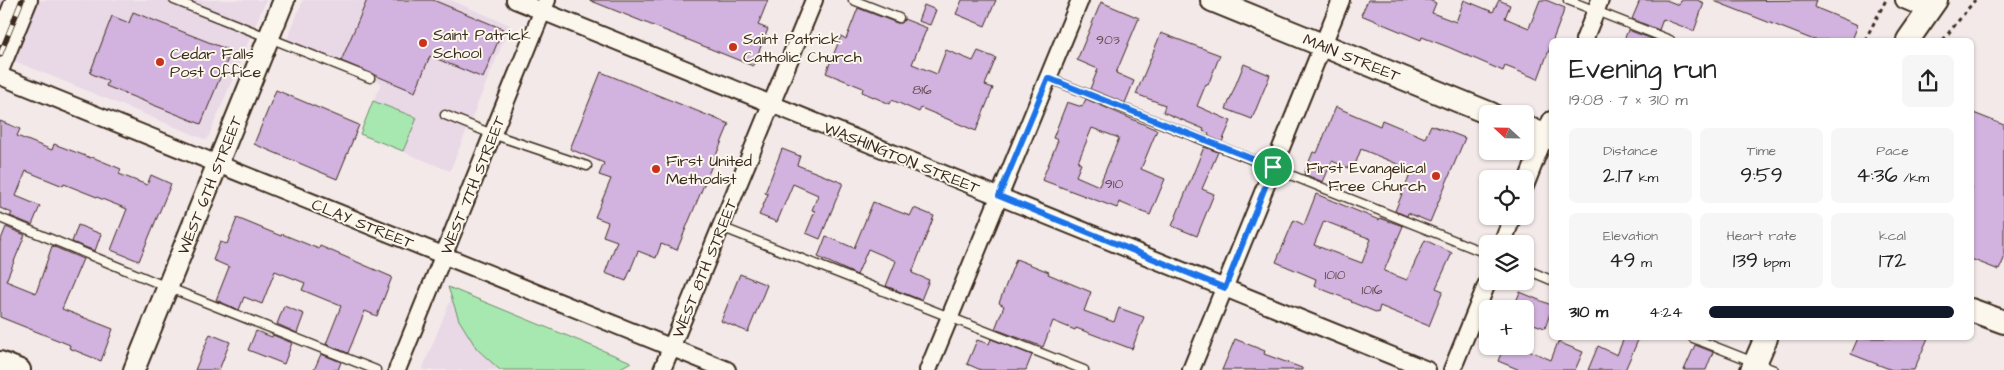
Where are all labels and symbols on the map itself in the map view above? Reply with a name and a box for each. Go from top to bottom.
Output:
place label: Saint Patrick School [433,24,531,64]
place label: Saint Patrick Catholic Church [743,28,862,68]
street label: MAIN STREET [1300,28,1403,87]
house number: 903 [1096,30,1120,50]
marker: Saint Patrick School [417,37,429,49]
marker: Saint Patrick Catholic Church [727,41,739,53]
place label: Cedar Falls Post Office [170,43,261,83]
marker: Cedar Falls Post Office [154,56,166,68]
house number: 816 [912,80,932,100]
north arrow [1479,105,1534,160]
street label: WEST 6TH STREET [172,113,248,258]
street label: WEST 7TH STREET [435,113,511,258]
street label: WASHINGTON STREET [820,117,983,199]
pin [1252,146,1294,188]
place label: First United Methodist [666,150,752,190]
place label: First Evangelical Free Church [1306,157,1426,197]
marker: First United Methodist [650,163,662,175]
marker: First Evangelical Free Church [1430,170,1442,182]
house number: 910 [1105,174,1123,194]
street label: CLAY STREET [308,193,417,254]
street label: WEST 8TH STREET [667,196,743,341]
house number: 1010 [1324,265,1346,285]
house number: 1016 [1361,280,1383,300]

